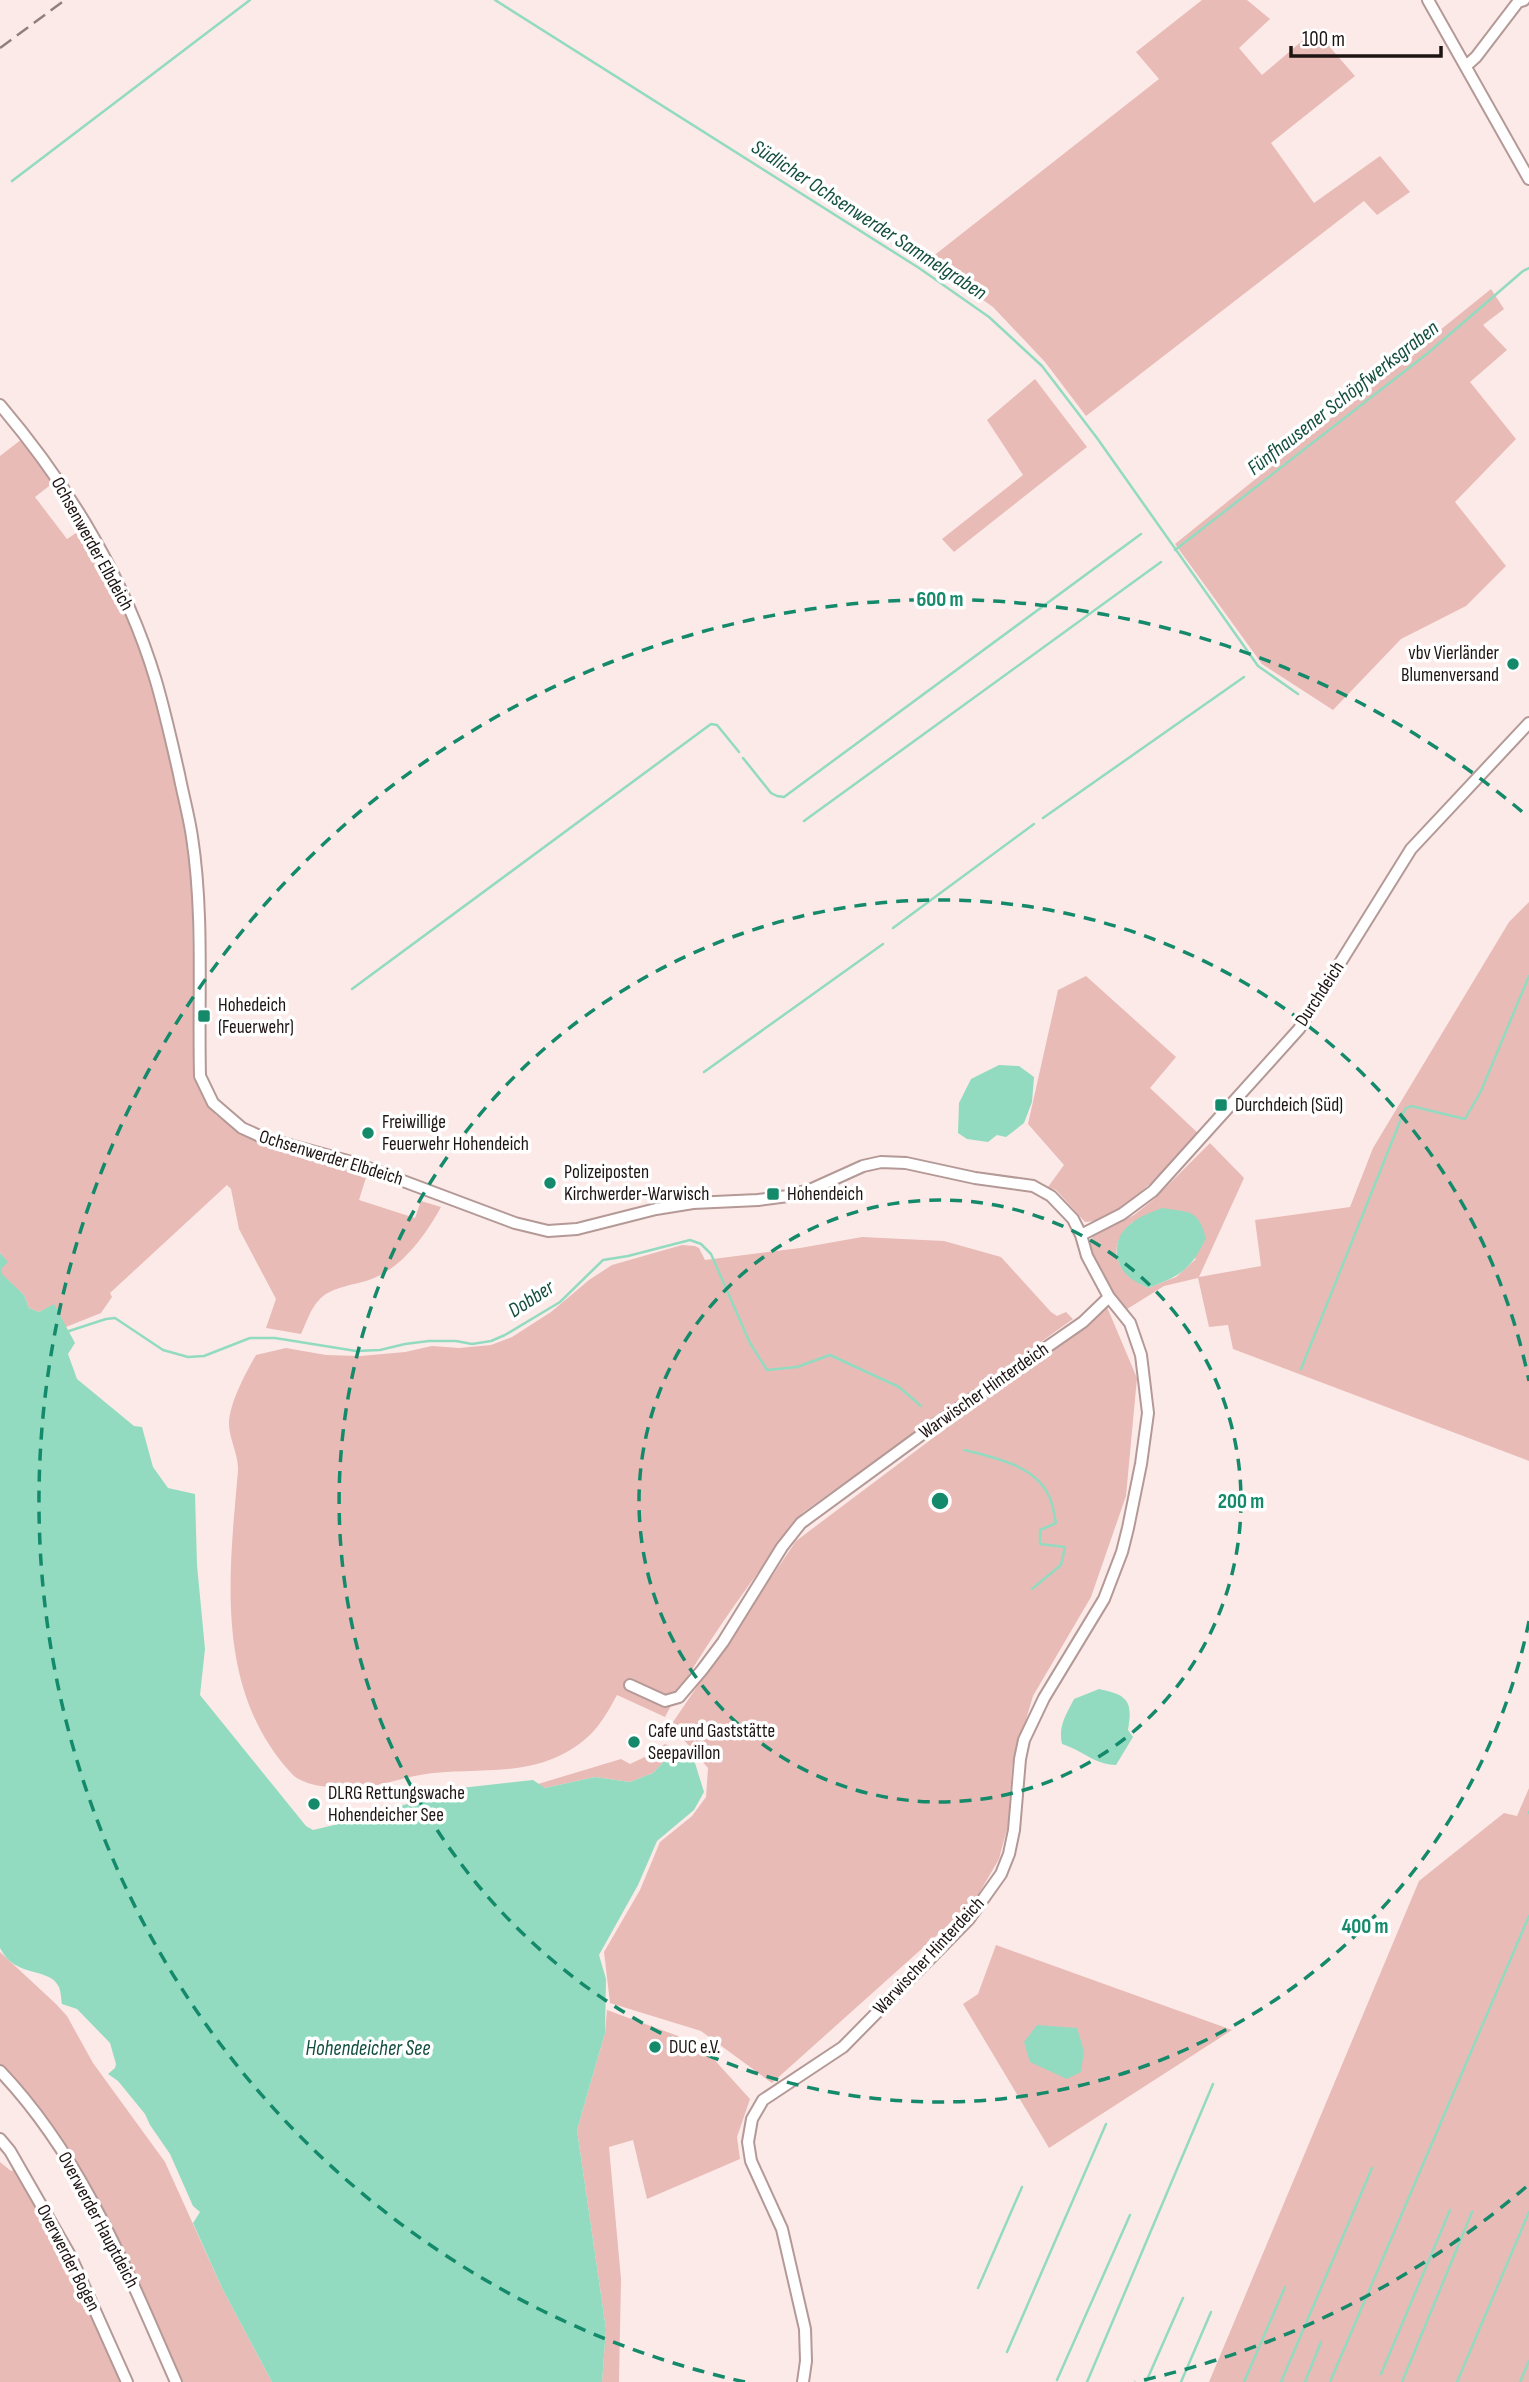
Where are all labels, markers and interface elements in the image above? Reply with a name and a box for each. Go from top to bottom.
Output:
scale bar [1291,14,1442,58]
text: 100 m [1302,27,1345,52]
water label: Südlicher Ochsenwerder Sammelgraben [747,135,991,306]
water label: Fünfhausener Schöpfwerksgraben [1242,315,1444,481]
street label: Ochsenwerder Elbdeich [46,473,138,615]
text: 600 m [916,587,964,612]
place label: vbv Vierländer Blumenversand [1401,642,1500,687]
marker: vbv Vierländer Blumenversand [1505,656,1521,672]
street label: Durchdeich [1290,957,1350,1031]
place label: Hohedeich (Feuerwehr) [218,994,294,1039]
marker: Hohedeich (Feuerwehr) [196,1008,212,1024]
place label: Durchdeich (Süd) [1235,1094,1343,1117]
marker: Durchdeich (Süd) [1213,1097,1229,1113]
place label: Freiwillige Feuerwehr Hohendeich [382,1111,529,1156]
street label: Ochsenwerder Elbdeich [256,1125,406,1191]
marker: Freiwillige Feuerwehr Hohendeich [360,1125,376,1141]
place label: Polizeiposten Kirchwerder-Warwisch [564,1161,710,1206]
marker: Polizeiposten Kirchwerder-Warwisch [542,1175,558,1191]
place label: Hohendeich [787,1183,863,1206]
marker: Hohendeich [765,1186,781,1202]
water label: Dobber [503,1274,560,1323]
street label: Warwischer Hinterdeich [915,1338,1053,1444]
centre of rings [928,1489,952,1513]
text: 200 m [1218,1489,1264,1514]
place label: Cafe und Gaststätte Seepavillon [648,1720,775,1765]
marker: Cafe und Gaststätte Seepavillon [626,1734,642,1750]
place label: DLRG Rettungswache Hohendeicher See [328,1782,465,1827]
marker: DLRG Rettungswache Hohendeicher See [306,1796,322,1812]
street label: Warwischer Hinterdeich [869,1892,989,2020]
text: 400 m [1342,1914,1388,1939]
water label: Hohendeicher See [306,2036,431,2061]
place label: DUC e.V. [669,2036,720,2059]
marker: DUC e.V. [647,2039,663,2055]
street label: Overwerder Hauptdeich [52,2148,144,2292]
street label: Overwerder Bogen [31,2201,105,2315]

